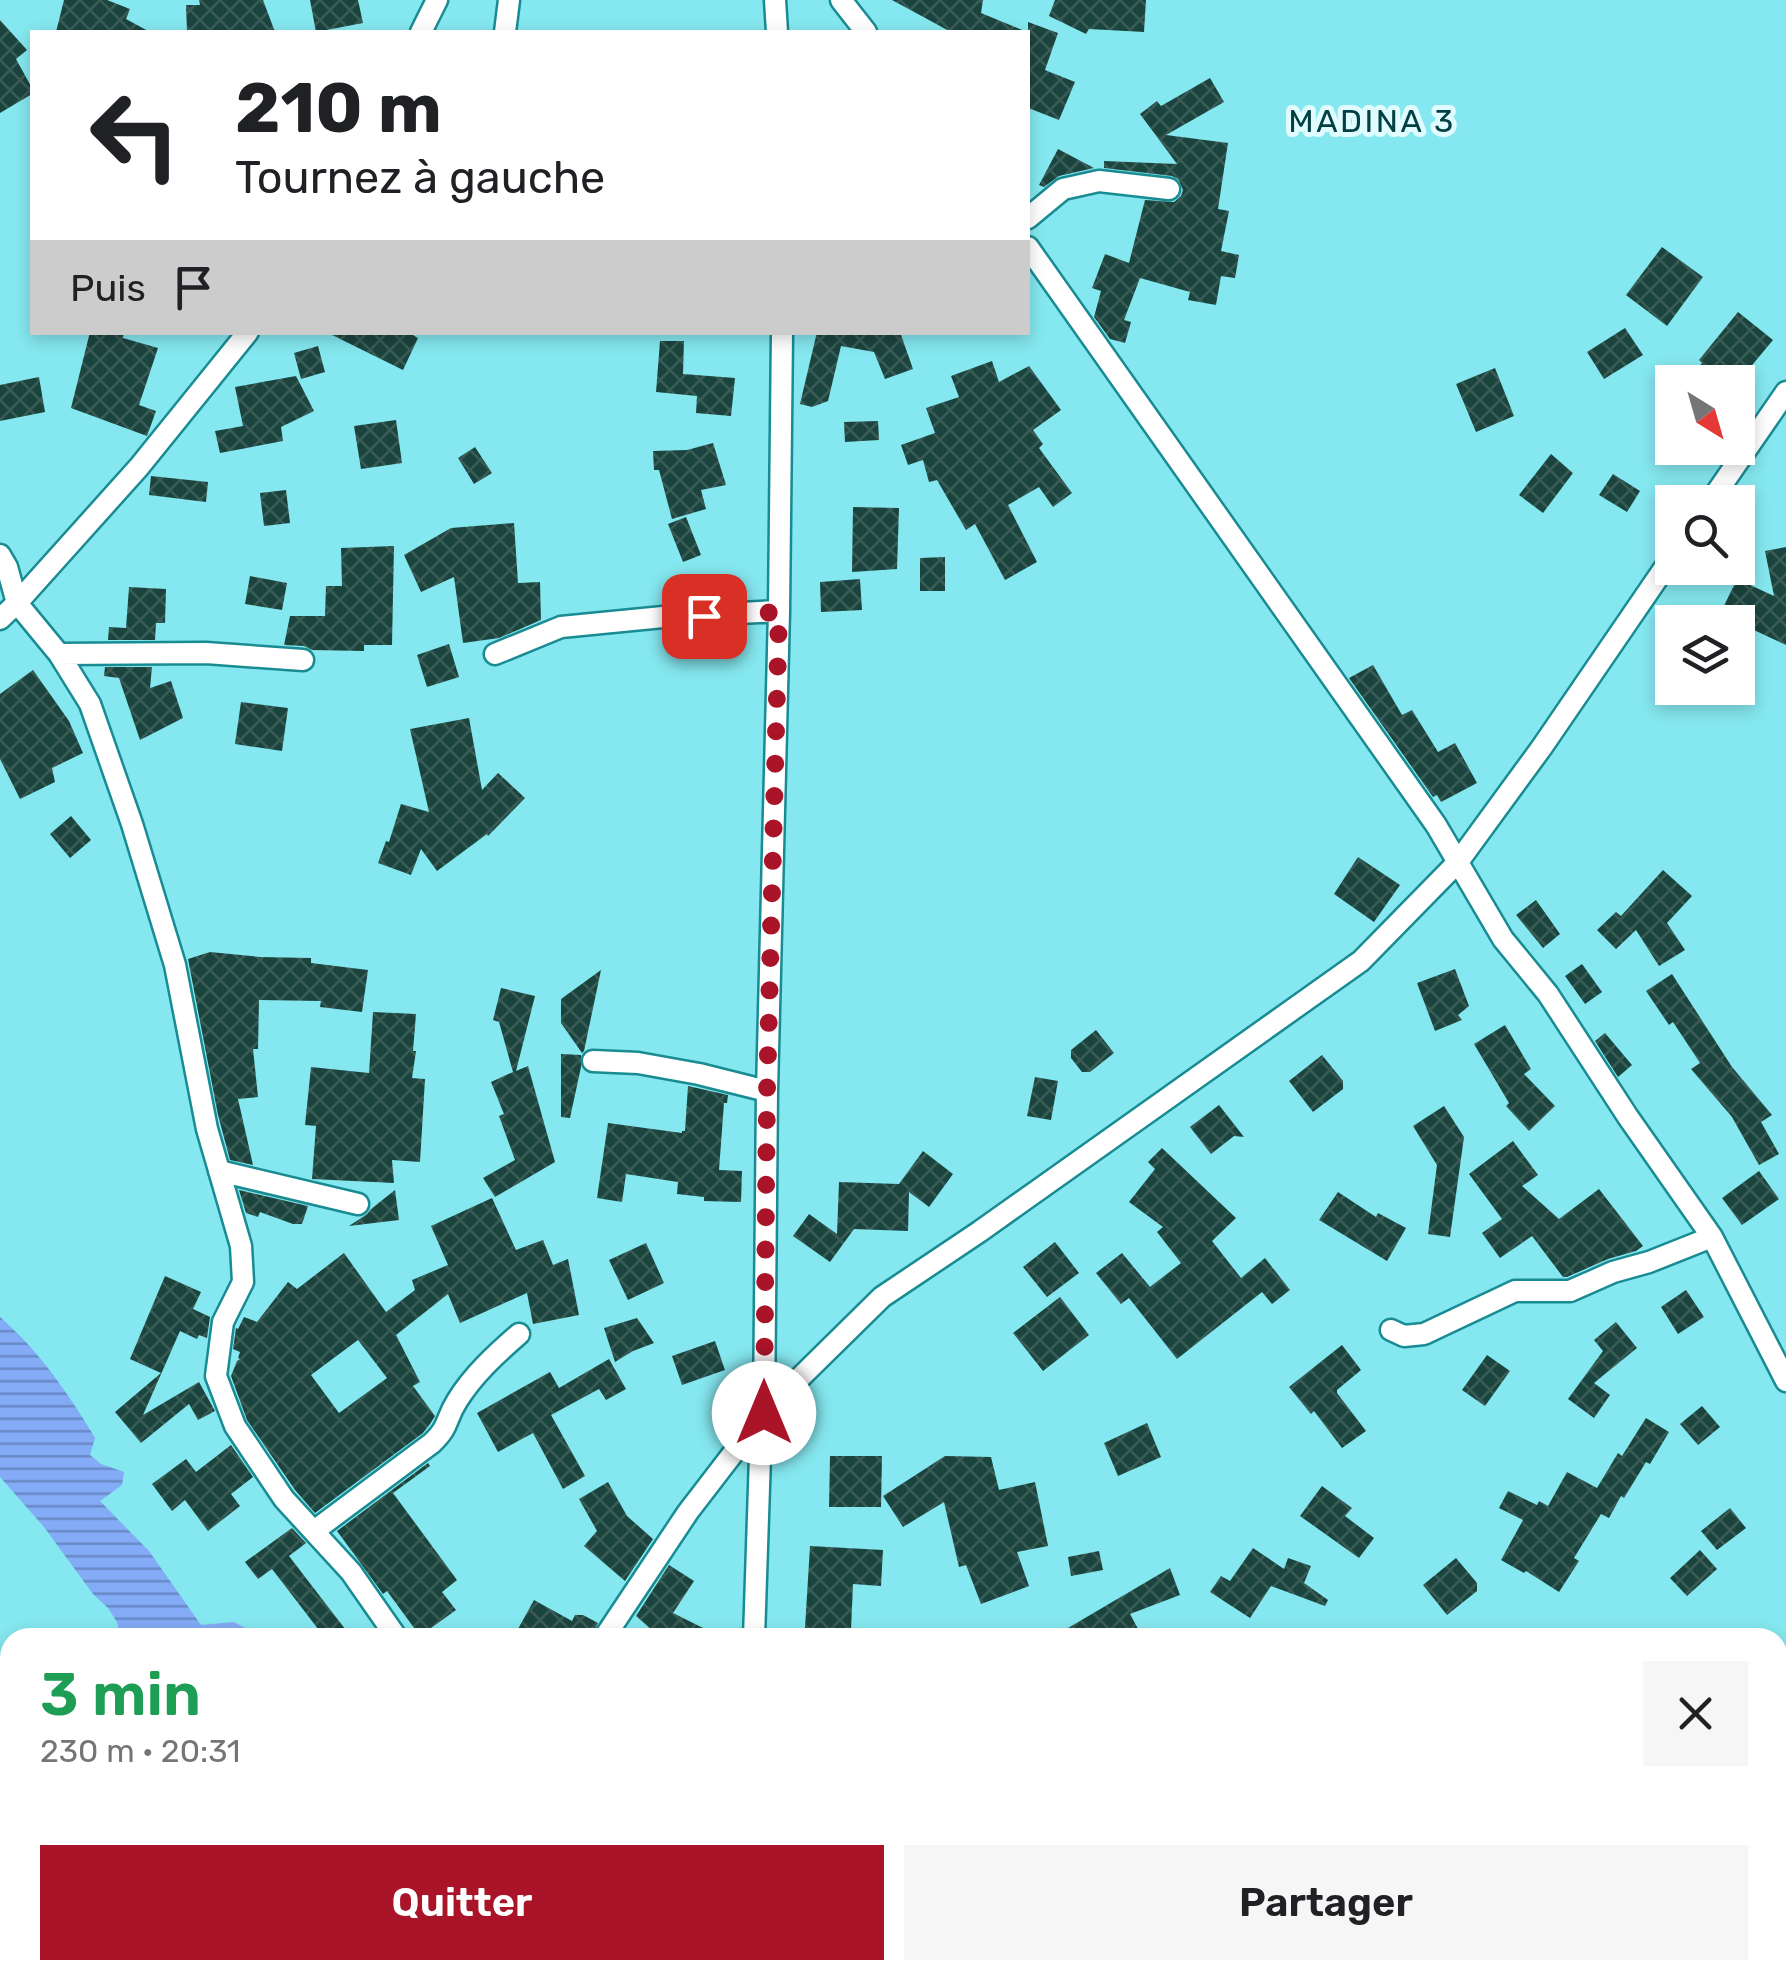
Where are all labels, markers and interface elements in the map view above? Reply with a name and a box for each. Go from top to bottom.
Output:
text: 210 m [235,67,442,150]
icon: left [70,70,200,200]
district label: MADINA 3 [1288,102,1456,140]
text: Tournez à gauche [235,151,605,204]
icon: arrive [166,260,221,315]
text: Puis [70,265,146,311]
north arrow [1655,365,1755,465]
map controls [1655,365,1755,705]
button: search [1655,485,1755,585]
pin [662,574,747,659]
icon: arrive [677,589,732,644]
button: layers [1655,605,1755,705]
position arrow [712,1361,816,1465]
text: 3 min [40,1659,201,1730]
button: close [1643,1661,1748,1766]
text: 230 m · 20:31 [40,1732,241,1770]
button: Quitter [40,1845,884,1960]
button: Partager [904,1845,1748,1960]

